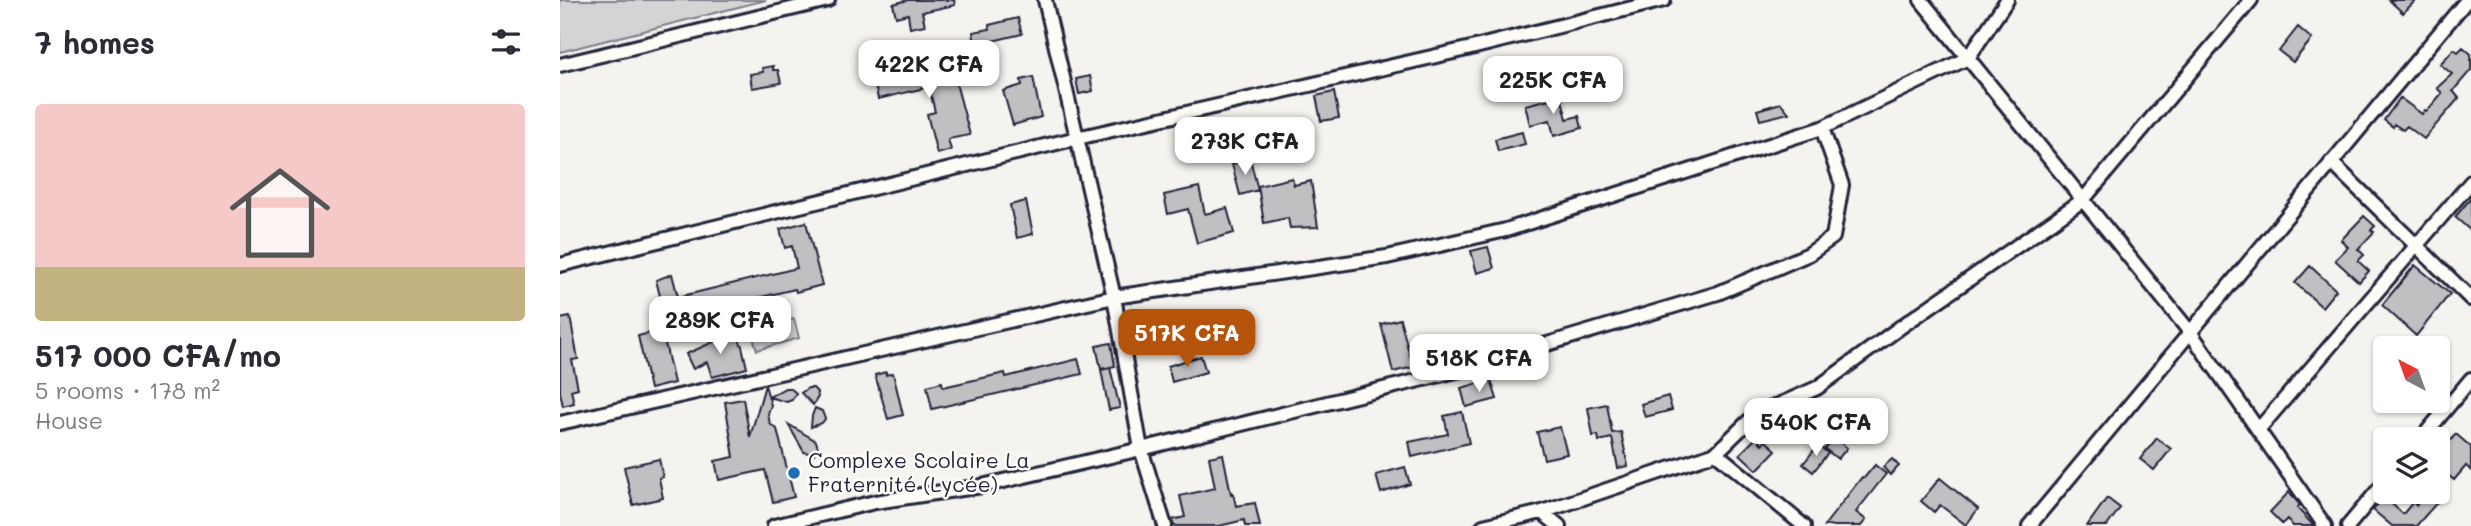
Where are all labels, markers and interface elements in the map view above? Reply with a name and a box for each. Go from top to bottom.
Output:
text: 7 homes [35,22,155,62]
icon: filters [487,23,525,61]
pin: 422K CFA [857,41,1001,100]
text: 422K CFA [874,48,984,78]
pin: 225K CFA [1481,57,1625,116]
text: 225K CFA [1499,64,1607,94]
pin: 273K CFA [1173,118,1317,177]
text: 273K CFA [1191,125,1299,155]
icon: home [217,150,343,276]
pin: 289K CFA [648,296,792,356]
text: 289K CFA [665,304,775,334]
pin: 517K CFA [1115,310,1259,369]
text: 517K CFA [1134,317,1240,347]
pin: 518K CFA [1407,334,1551,394]
text: 517 000 CFA/mo [35,335,281,375]
north arrow [2373,336,2450,413]
map controls [2373,336,2450,504]
text: 518K CFA [1426,342,1532,372]
text: 5 rooms · 178 m² [35,375,220,405]
pin: 540K CFA [1744,398,1888,458]
text: House [35,405,103,435]
text: 540K CFA [1760,406,1872,436]
button: layers [2373,427,2450,504]
place label: Complexe Scolaire La Fraternité (Lycée) [808,446,1030,497]
marker: Complexe Scolaire La Fraternité (Lycée) [786,465,802,481]

